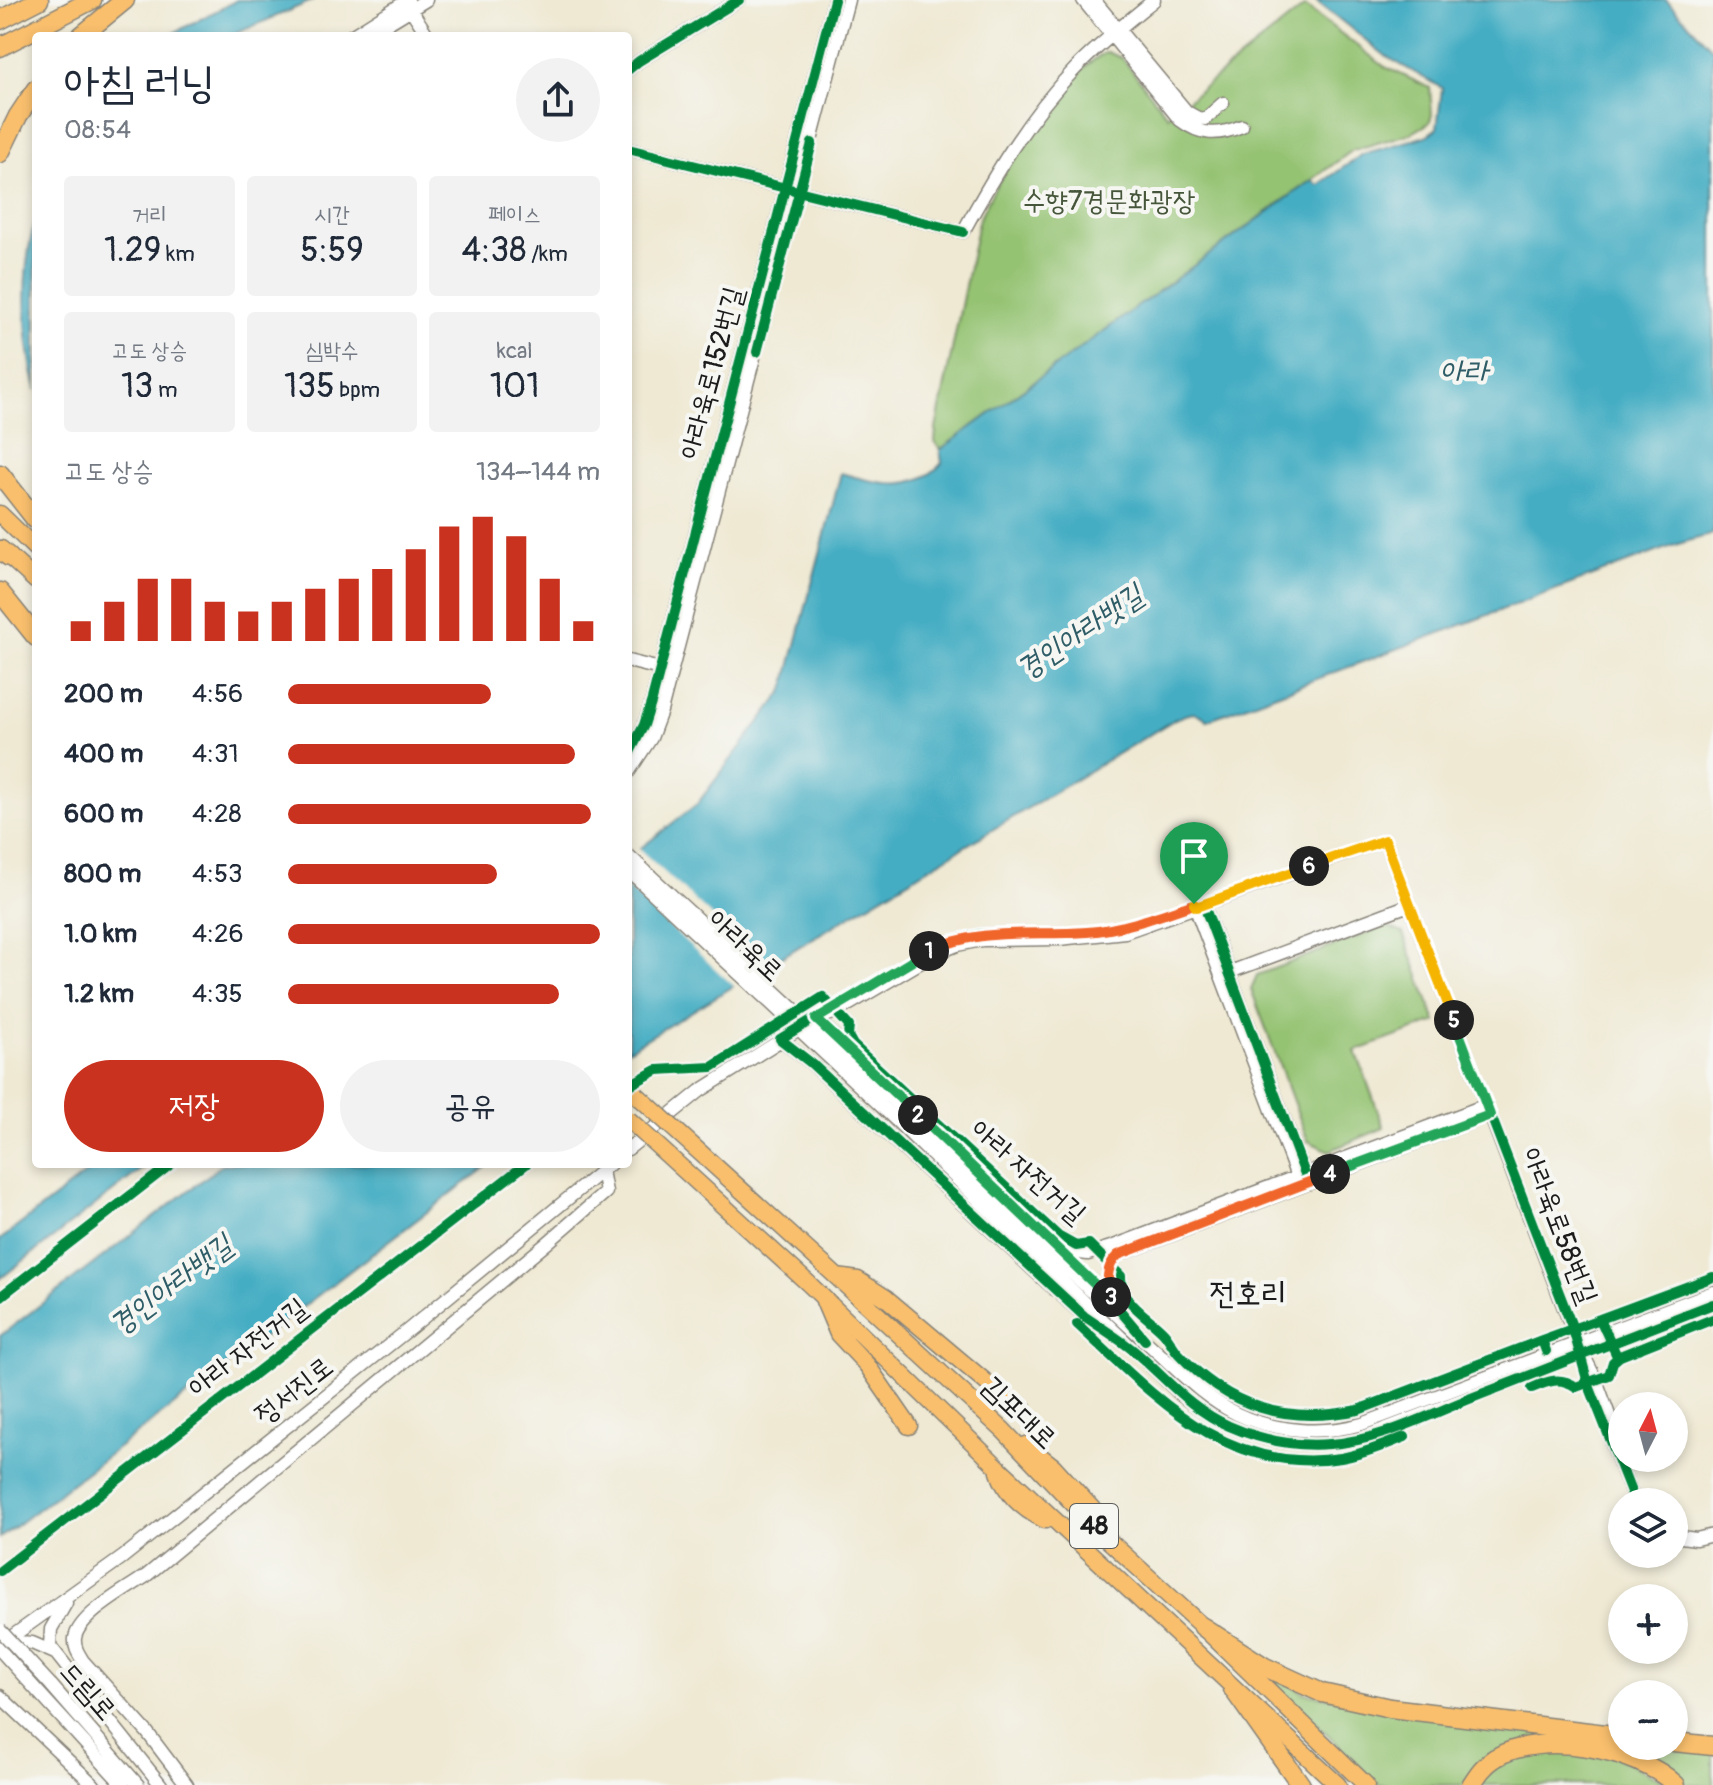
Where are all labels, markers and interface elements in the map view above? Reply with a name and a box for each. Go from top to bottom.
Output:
text: 아침 러닝 [64,56,215,111]
button: share [516,58,600,142]
text: 08:54 [64,114,131,146]
park label: 수향7경문화광장 [1023,184,1196,219]
text: 거리 [132,201,167,229]
text: 시간 [314,201,350,229]
text: 페이스 [488,201,541,229]
text: 1.29 [104,229,161,272]
text: 5:59 [300,229,364,272]
text: 4:38 [462,229,526,272]
text: km [161,240,195,268]
text: /km [526,240,568,268]
street label: 아라육로152번길 [672,283,752,463]
text: 고도 상승 [112,337,187,365]
text: 심박수 [305,337,359,365]
text: kcal [497,337,533,365]
water label: 아라 [1440,353,1491,390]
text: 13 [121,365,153,408]
text: 135 [284,365,335,408]
text: 101 [490,365,540,408]
text: m [153,376,178,404]
text: bpm [335,376,380,404]
text: 고도 상승 [64,456,153,488]
text: 134–144 m [476,456,600,488]
water label: 경인아라뱃길 [1010,575,1152,688]
text: 200 m [64,678,143,710]
text: 4:56 [192,678,243,710]
text: 400 m [64,738,143,770]
text: 4:31 [192,738,239,770]
text: 600 m [64,798,143,830]
text: 4:28 [192,798,242,830]
pin [1160,822,1228,904]
icon: arrive [1172,834,1216,878]
pin: 6 [1289,846,1329,886]
text: 6 [1303,852,1315,880]
text: 800 m [64,858,141,890]
text: 4:53 [192,858,243,890]
street label: 아라육로 [700,902,790,990]
text: 1.0 km [64,918,137,950]
text: 4:26 [192,918,244,950]
pin: 1 [909,931,949,971]
text: 1 [925,937,933,965]
text: 1.2 km [64,978,134,1010]
text: 4:35 [192,978,243,1010]
pin: 5 [1434,1000,1474,1040]
text: 5 [1448,1006,1460,1034]
button: 저장 [64,1060,324,1152]
button: 공유 [340,1060,600,1152]
pin: 2 [898,1095,938,1135]
text: 2 [912,1101,924,1129]
street label: 아라 자전거길 [963,1112,1093,1232]
street label: 아라육로58번길 [1513,1143,1605,1309]
pin: 4 [1310,1154,1350,1194]
text: 4 [1324,1160,1336,1188]
water label: 경인아라뱃길 [102,1226,241,1343]
district label: 전호리 [1209,1274,1287,1314]
pin: 3 [1091,1277,1131,1317]
text: 3 [1105,1283,1117,1311]
street label: 아라 자전거길 [182,1291,314,1405]
street label: 정서진로 [248,1349,340,1433]
street label: 김포대로 [974,1369,1064,1457]
north arrow [1608,1392,1688,1472]
map controls [1608,1392,1688,1760]
button: layers [1608,1488,1688,1568]
road number: 48 [1070,1504,1118,1548]
button: + [1608,1584,1688,1664]
street label: 드림로 [53,1654,123,1728]
button: − [1608,1680,1688,1760]

